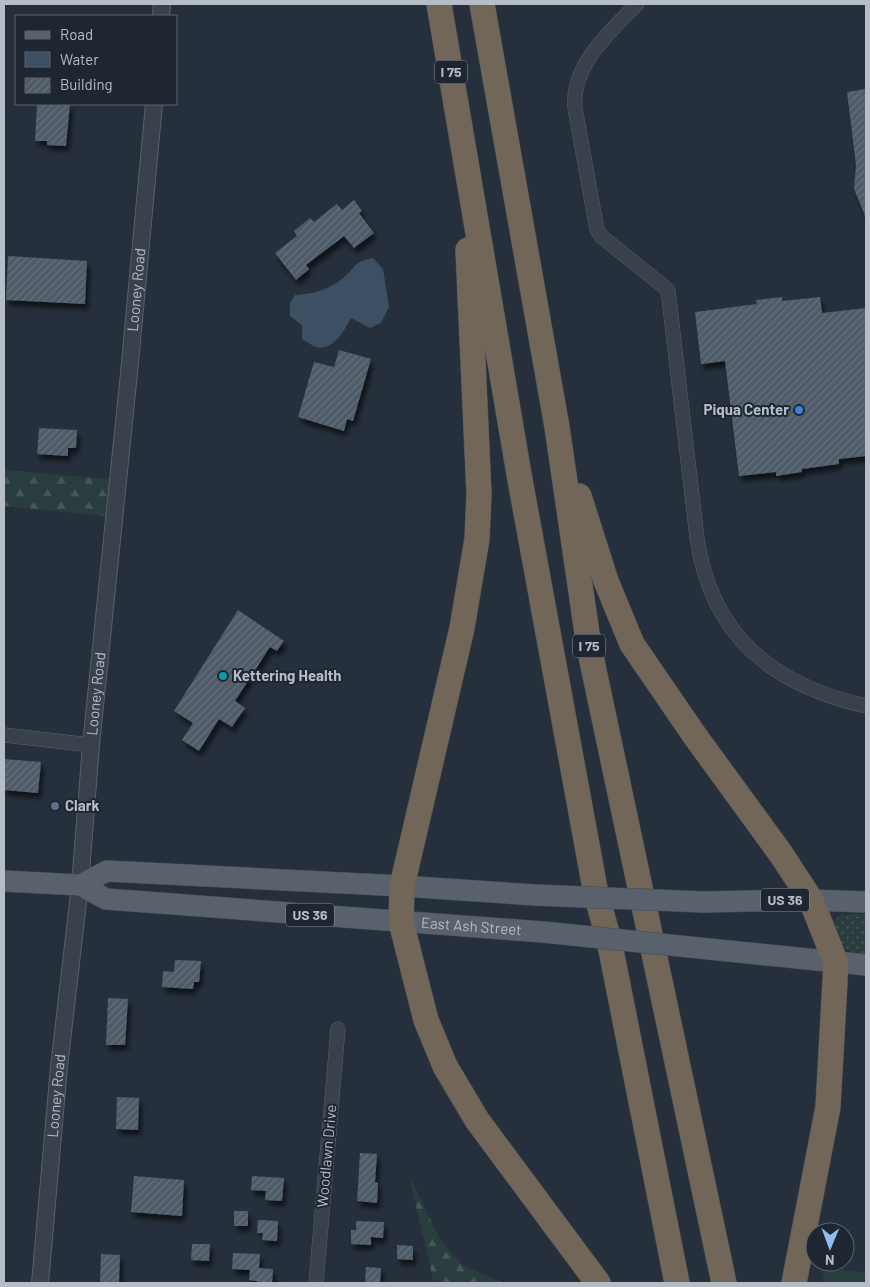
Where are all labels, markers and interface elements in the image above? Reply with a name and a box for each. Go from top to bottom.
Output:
legend [15,15,178,105]
text: Road [60,25,93,43]
text: Water [60,50,99,68]
road number: I 75 [435,61,467,84]
text: Building [60,75,113,93]
street label: Looney Road [123,247,149,332]
place label: Piqua Center [704,400,789,418]
marker: Piqua Center [793,404,805,416]
road number: I 75 [573,634,605,658]
street label: Looney Road [82,651,108,736]
place label: Kettering Health [233,666,341,684]
marker: Kettering Health [217,670,229,682]
place label: Clark [65,796,99,814]
marker: Clark [49,800,61,812]
road number: US 36 [761,888,809,912]
road number: US 36 [286,904,334,926]
street label: East Ash Street [420,913,522,938]
street label: Looney Road [43,1053,68,1138]
street label: Woodlawn Drive [313,1104,339,1208]
north arrow [805,1222,855,1272]
text: N [825,1252,835,1269]

